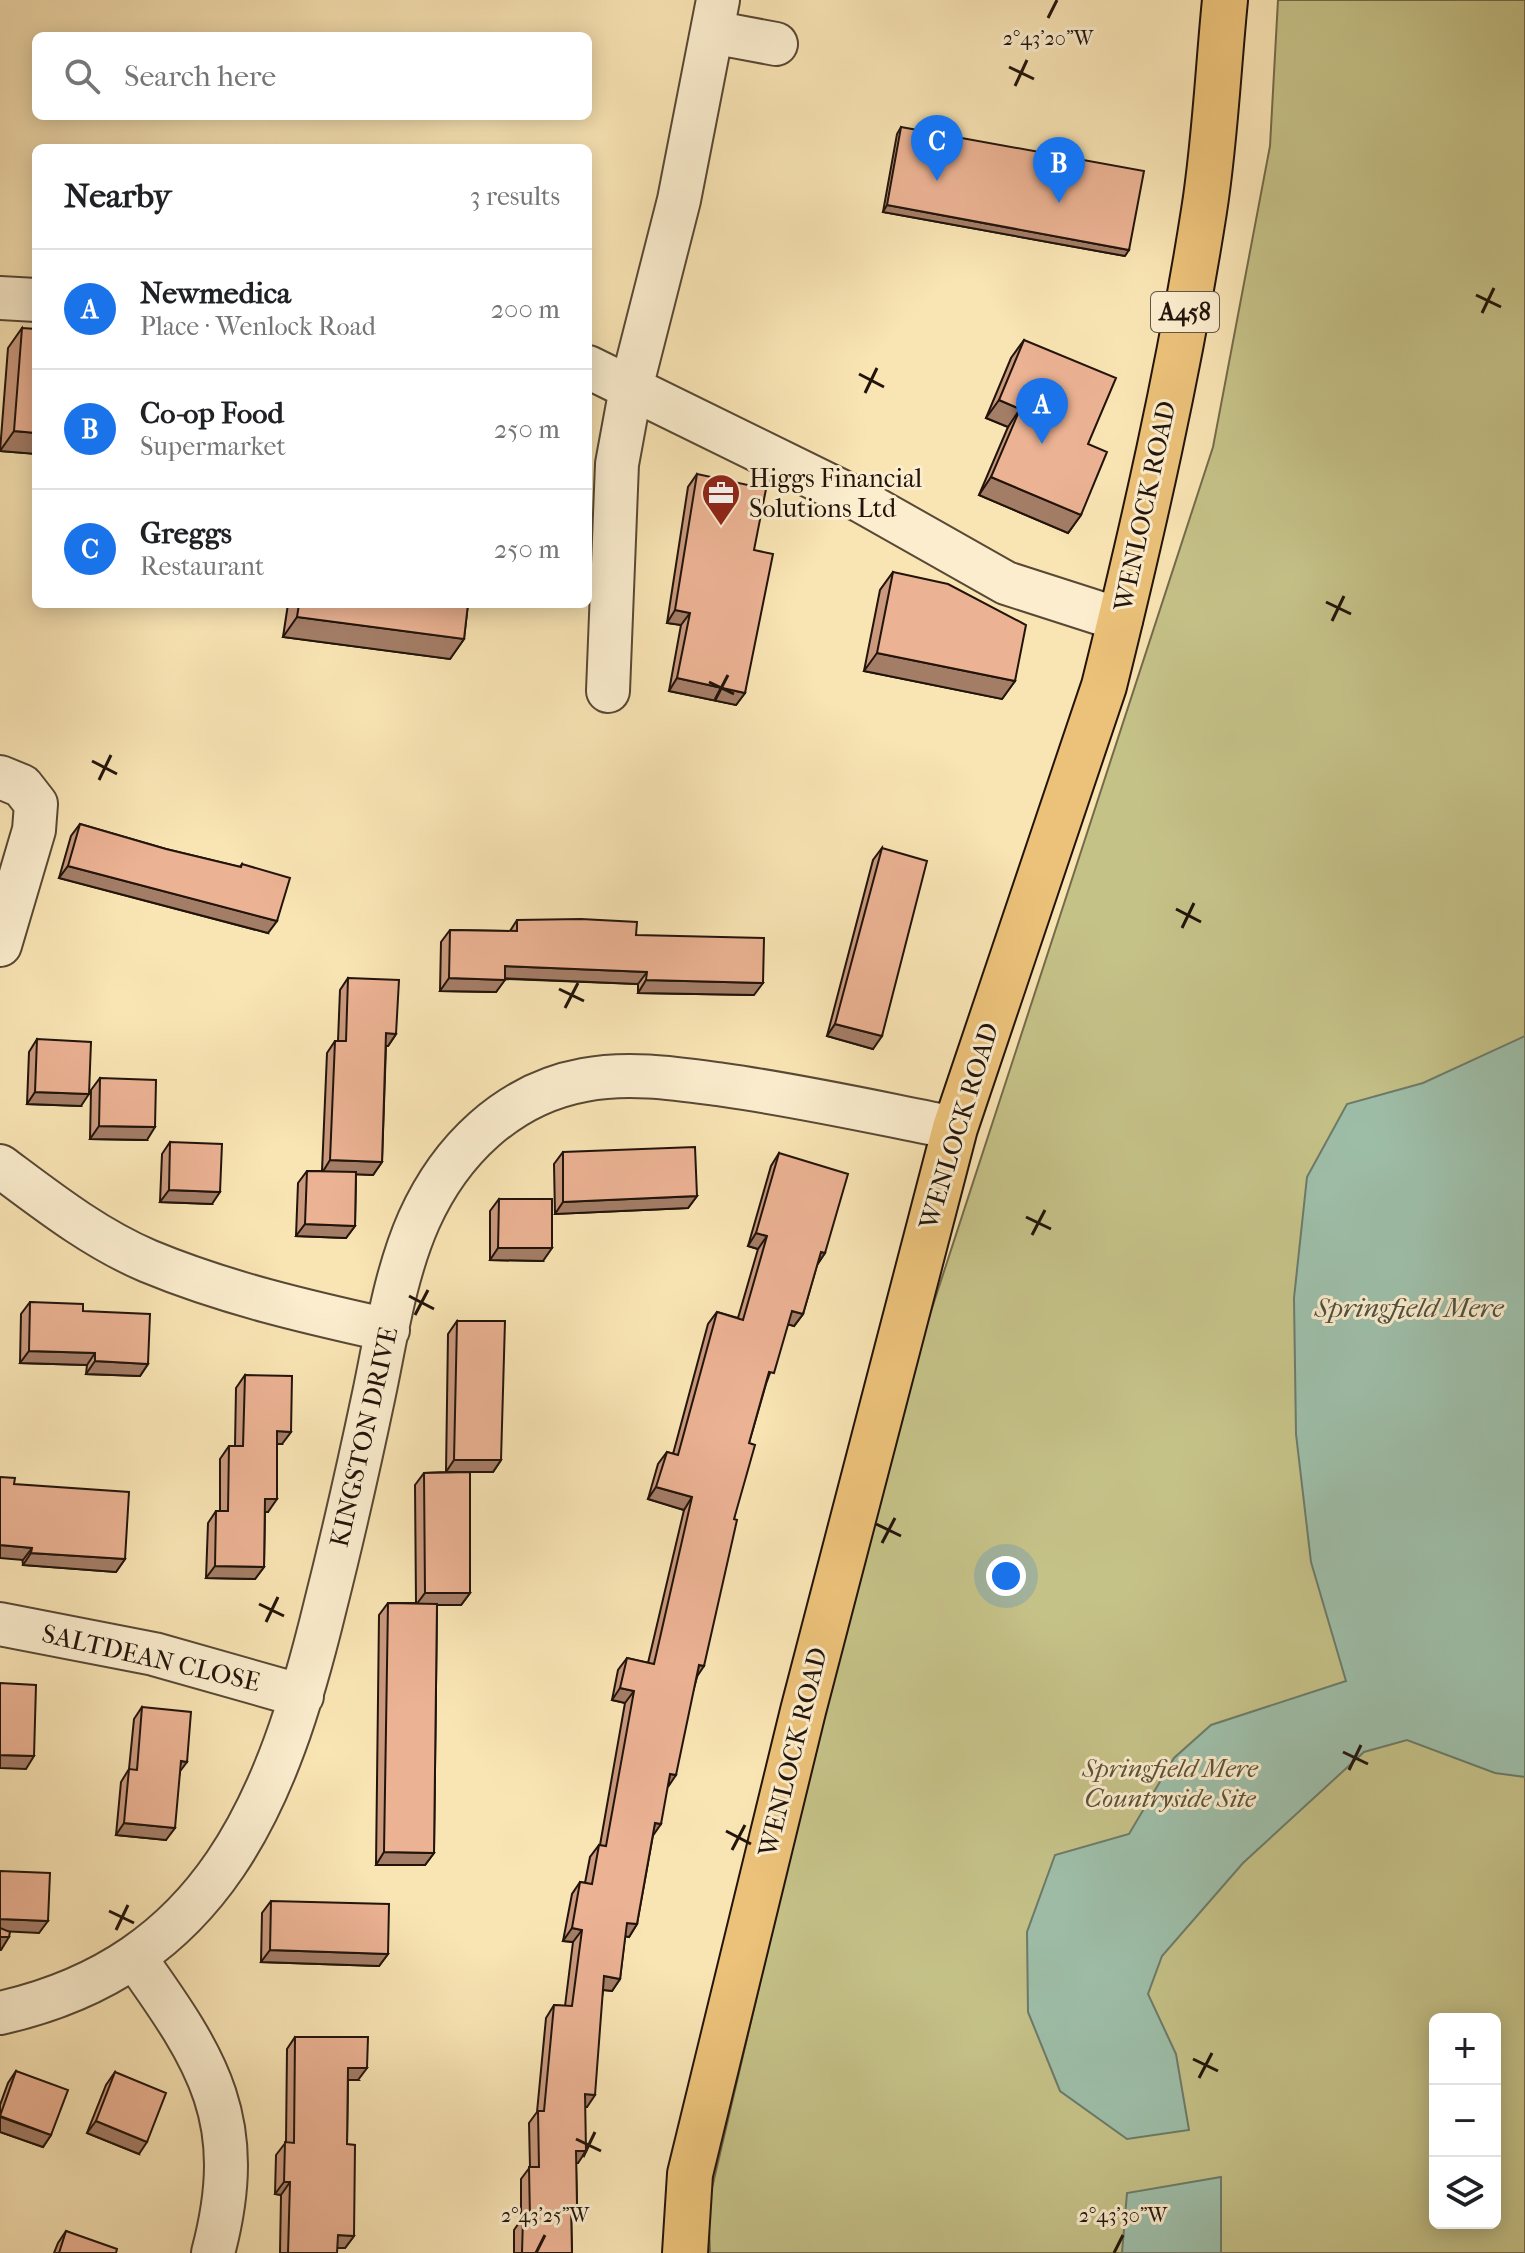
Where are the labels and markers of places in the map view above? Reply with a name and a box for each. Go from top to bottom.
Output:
pin: C [911,115,963,181]
pin: B [1033,137,1085,203]
pin: A [1016,378,1068,444]
place label: Higgs Financial Solutions Ltd [749,463,922,524]
office icon: Higgs Financial Solutions Ltd [700,472,742,527]

